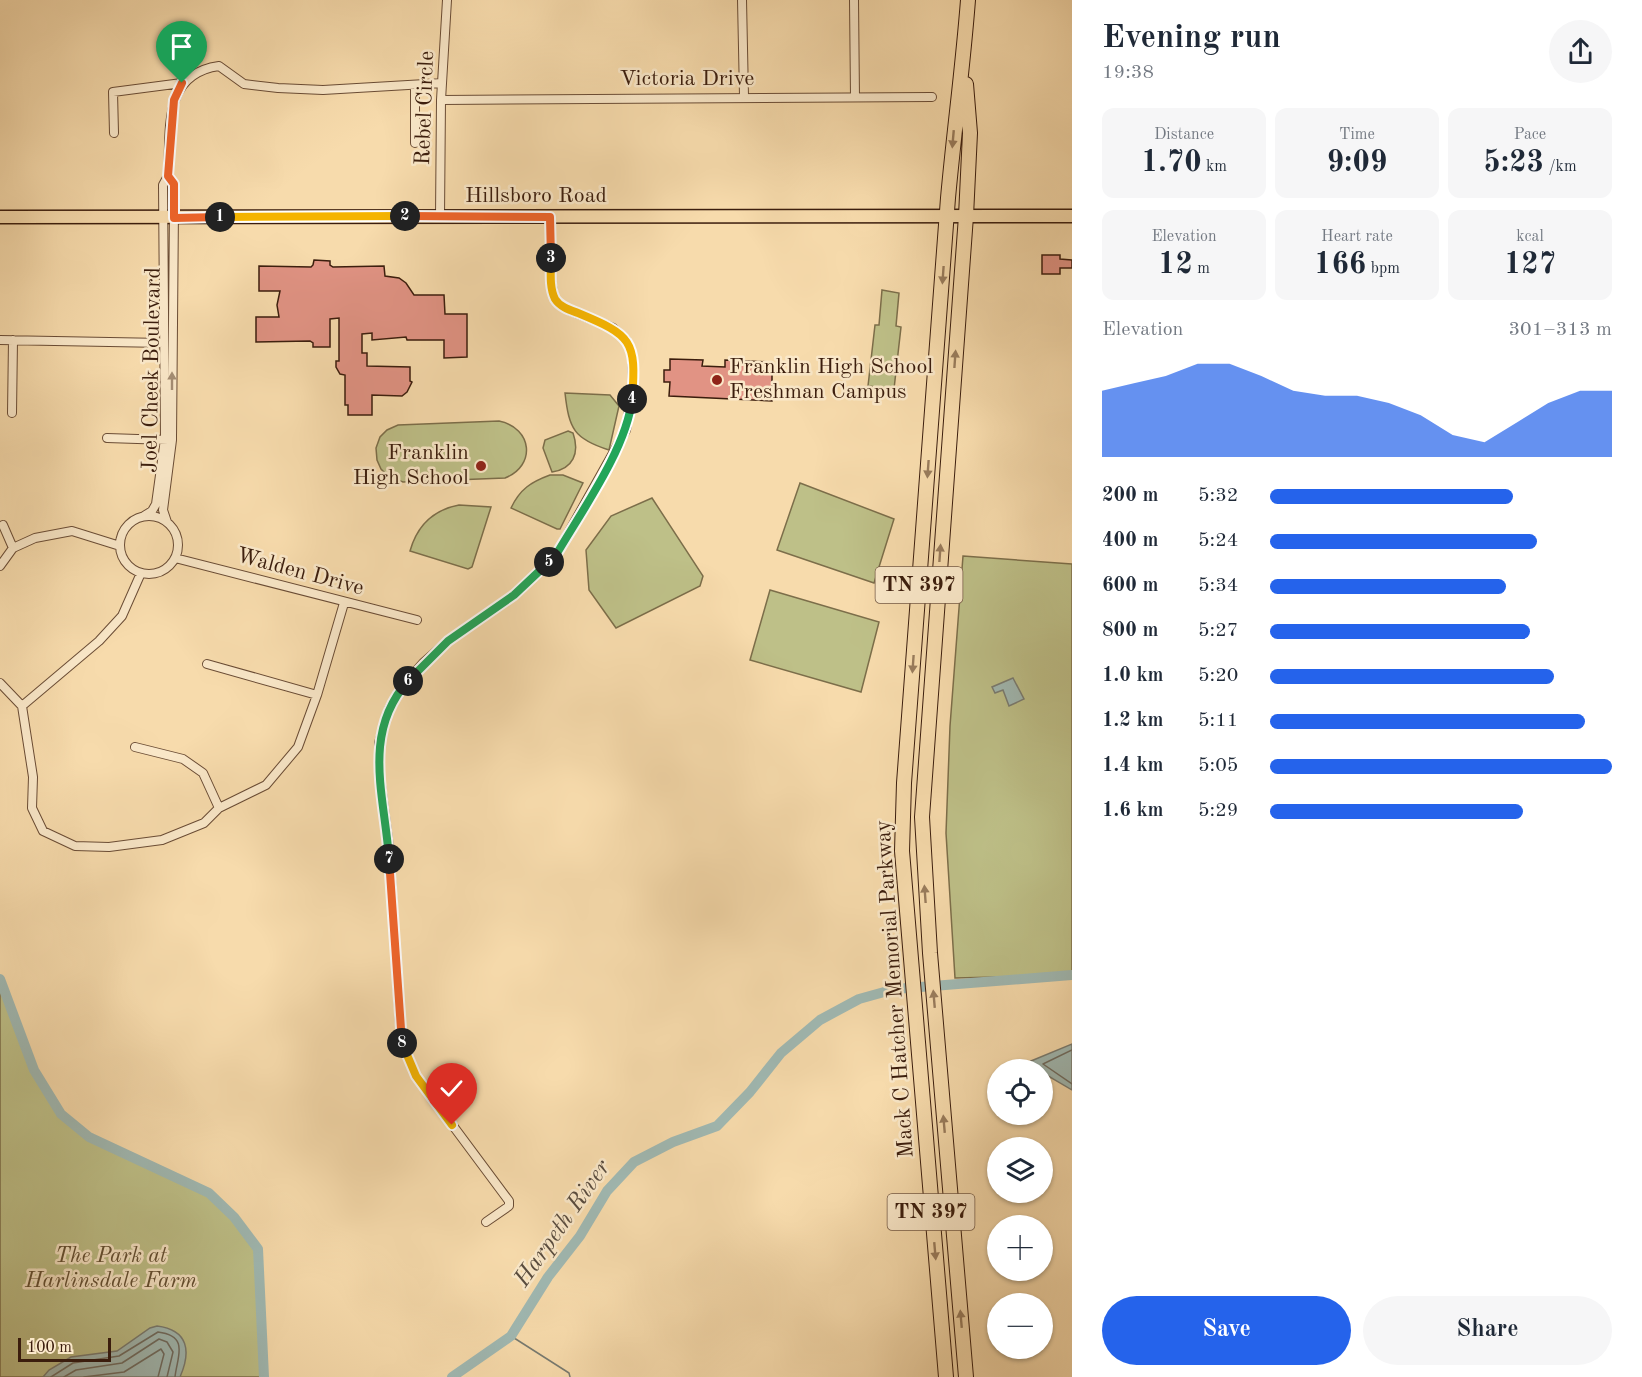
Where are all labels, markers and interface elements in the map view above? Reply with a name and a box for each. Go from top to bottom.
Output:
button: share [1549,20,1612,83]
pin [156,21,207,83]
text: Evening run [1102,22,1281,55]
icon: arrive [165,30,198,63]
street label: Rebel Circle [412,50,438,166]
text: 19:38 [1102,63,1154,83]
street label: Victoria Drive [620,68,755,90]
text: Distance [1154,127,1214,143]
text: Time [1339,127,1375,143]
text: Pace [1514,127,1546,143]
one-way arrow [948,129,958,148]
text: 1.70 [1141,148,1202,178]
text: 9:09 [1327,148,1387,178]
text: 5:23 [1483,148,1544,178]
text: km [1202,159,1227,175]
text: /km [1544,159,1577,175]
street label: Hillsboro Road [465,185,607,207]
pin: 2 [390,201,420,231]
pin: 1 [205,202,235,232]
text: 2 [400,208,410,224]
text: 1 [215,209,225,225]
text: Elevation [1151,229,1217,245]
text: Heart rate [1321,229,1393,245]
text: kcal [1516,229,1544,245]
pin: 3 [536,243,566,273]
text: 3 [546,250,556,266]
text: 12 [1158,250,1193,280]
text: 166 [1314,250,1366,280]
text: 127 [1504,250,1556,280]
text: m [1193,261,1210,277]
text: bpm [1366,261,1400,277]
one-way arrow [938,265,947,284]
street label: Joel Cheek Boulevard [139,267,165,473]
text: Elevation [1102,320,1183,340]
text: 301–313 m [1509,320,1612,340]
one-way arrow [950,349,960,368]
place label: Franklin High School Freshman Campus [729,356,933,403]
one-way arrow [167,372,177,391]
marker: Franklin High School Freshman Campus [710,373,724,387]
pin: 4 [617,384,647,414]
text: 4 [627,391,637,407]
place label: Franklin High School [353,442,469,489]
marker: Franklin High School [474,459,488,473]
one-way arrow [923,460,933,479]
text: 200 m [1102,486,1158,506]
text: 5:32 [1198,486,1238,506]
text: 400 m [1102,531,1158,551]
text: 5:24 [1198,531,1238,551]
one-way arrow [936,543,945,562]
street label: Walden Drive [234,544,366,600]
pin: 5 [534,547,564,577]
text: 5 [544,554,554,570]
road number: TN 397 [876,567,962,603]
text: 600 m [1102,576,1158,596]
text: 5:34 [1198,576,1238,596]
text: 800 m [1102,621,1158,641]
text: 5:27 [1198,621,1238,641]
one-way arrow [908,654,918,673]
pin: 6 [393,666,423,696]
text: 1.0 km [1102,666,1164,686]
text: 5:20 [1198,666,1238,686]
text: 6 [403,673,413,689]
text: 1.2 km [1102,711,1164,731]
text: 5:11 [1198,711,1238,731]
text: 1.4 km [1102,756,1164,776]
text: 5:05 [1198,756,1238,776]
text: 1.6 km [1102,801,1164,821]
text: 5:29 [1198,801,1238,821]
street label: Mack C Hatcher Memorial Parkway [872,819,918,1159]
pin: 7 [374,844,404,874]
text: 7 [384,851,394,867]
one-way arrow [921,885,930,904]
one-way arrow [929,989,938,1008]
pin: 8 [387,1028,417,1058]
text: 8 [397,1035,407,1051]
map controls [987,1059,1053,1359]
button: locate [987,1059,1053,1125]
pin [426,1063,477,1125]
icon: check [435,1072,468,1105]
one-way arrow [939,1115,949,1134]
button: layers [987,1137,1053,1203]
water label: Harpeth River [510,1156,616,1293]
road number: TN 397 [888,1194,974,1230]
button: + [987,1215,1053,1281]
one-way arrow [930,1241,940,1260]
park label: The Park at Harlinsdale Farm [24,1245,197,1292]
button: − [987,1293,1053,1359]
button: Save [1102,1296,1351,1365]
button: Share [1363,1296,1612,1365]
one-way arrow [956,1309,966,1328]
scale bar [18,1335,111,1362]
text: 100 m [27,1340,72,1356]

